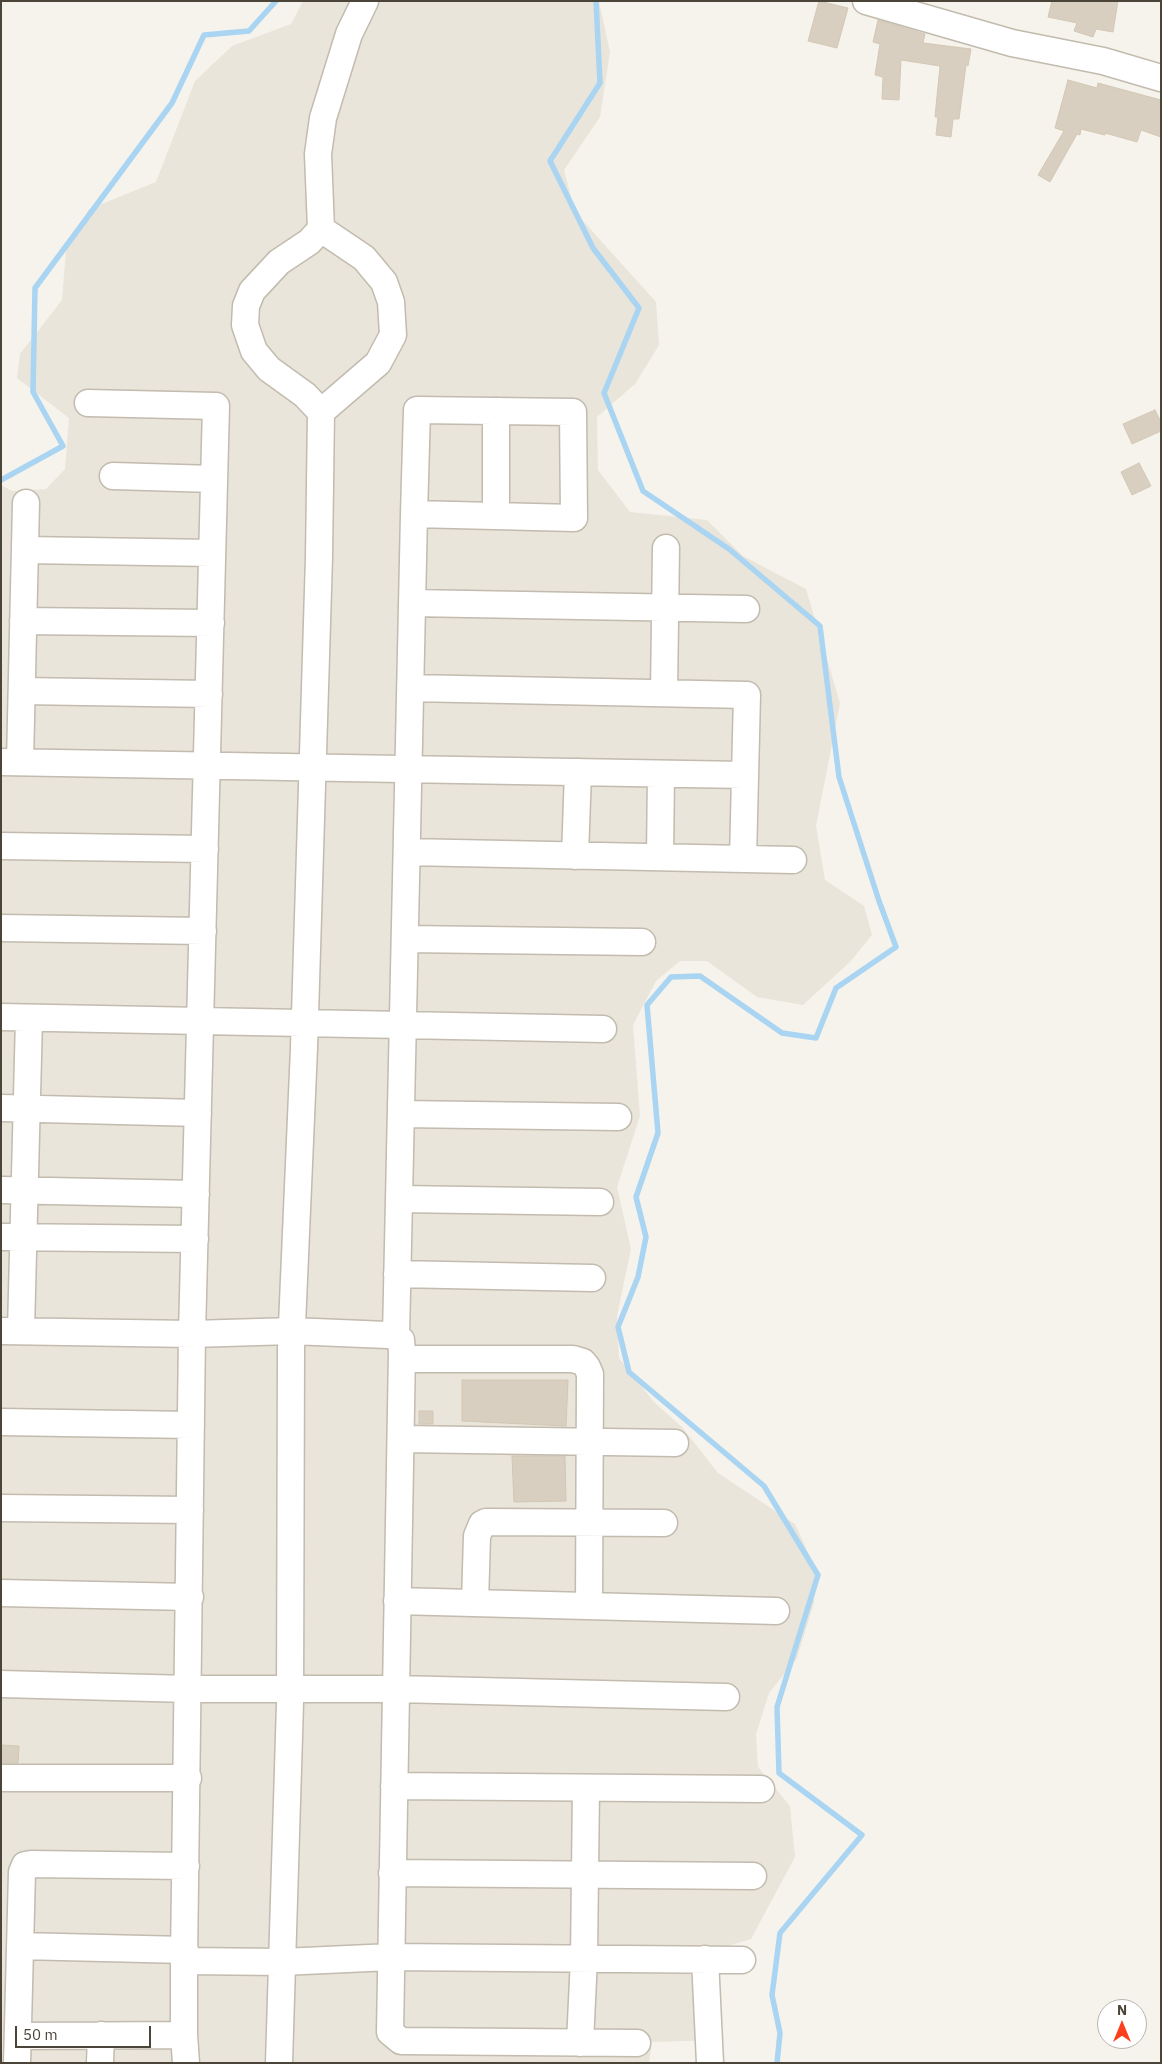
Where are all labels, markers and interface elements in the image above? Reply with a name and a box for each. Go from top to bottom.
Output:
north arrow [1097,1999,1147,2049]
text: N [1117,2001,1127,2019]
scale bar [18,2016,154,2048]
text: 50 m [23,2025,58,2044]

